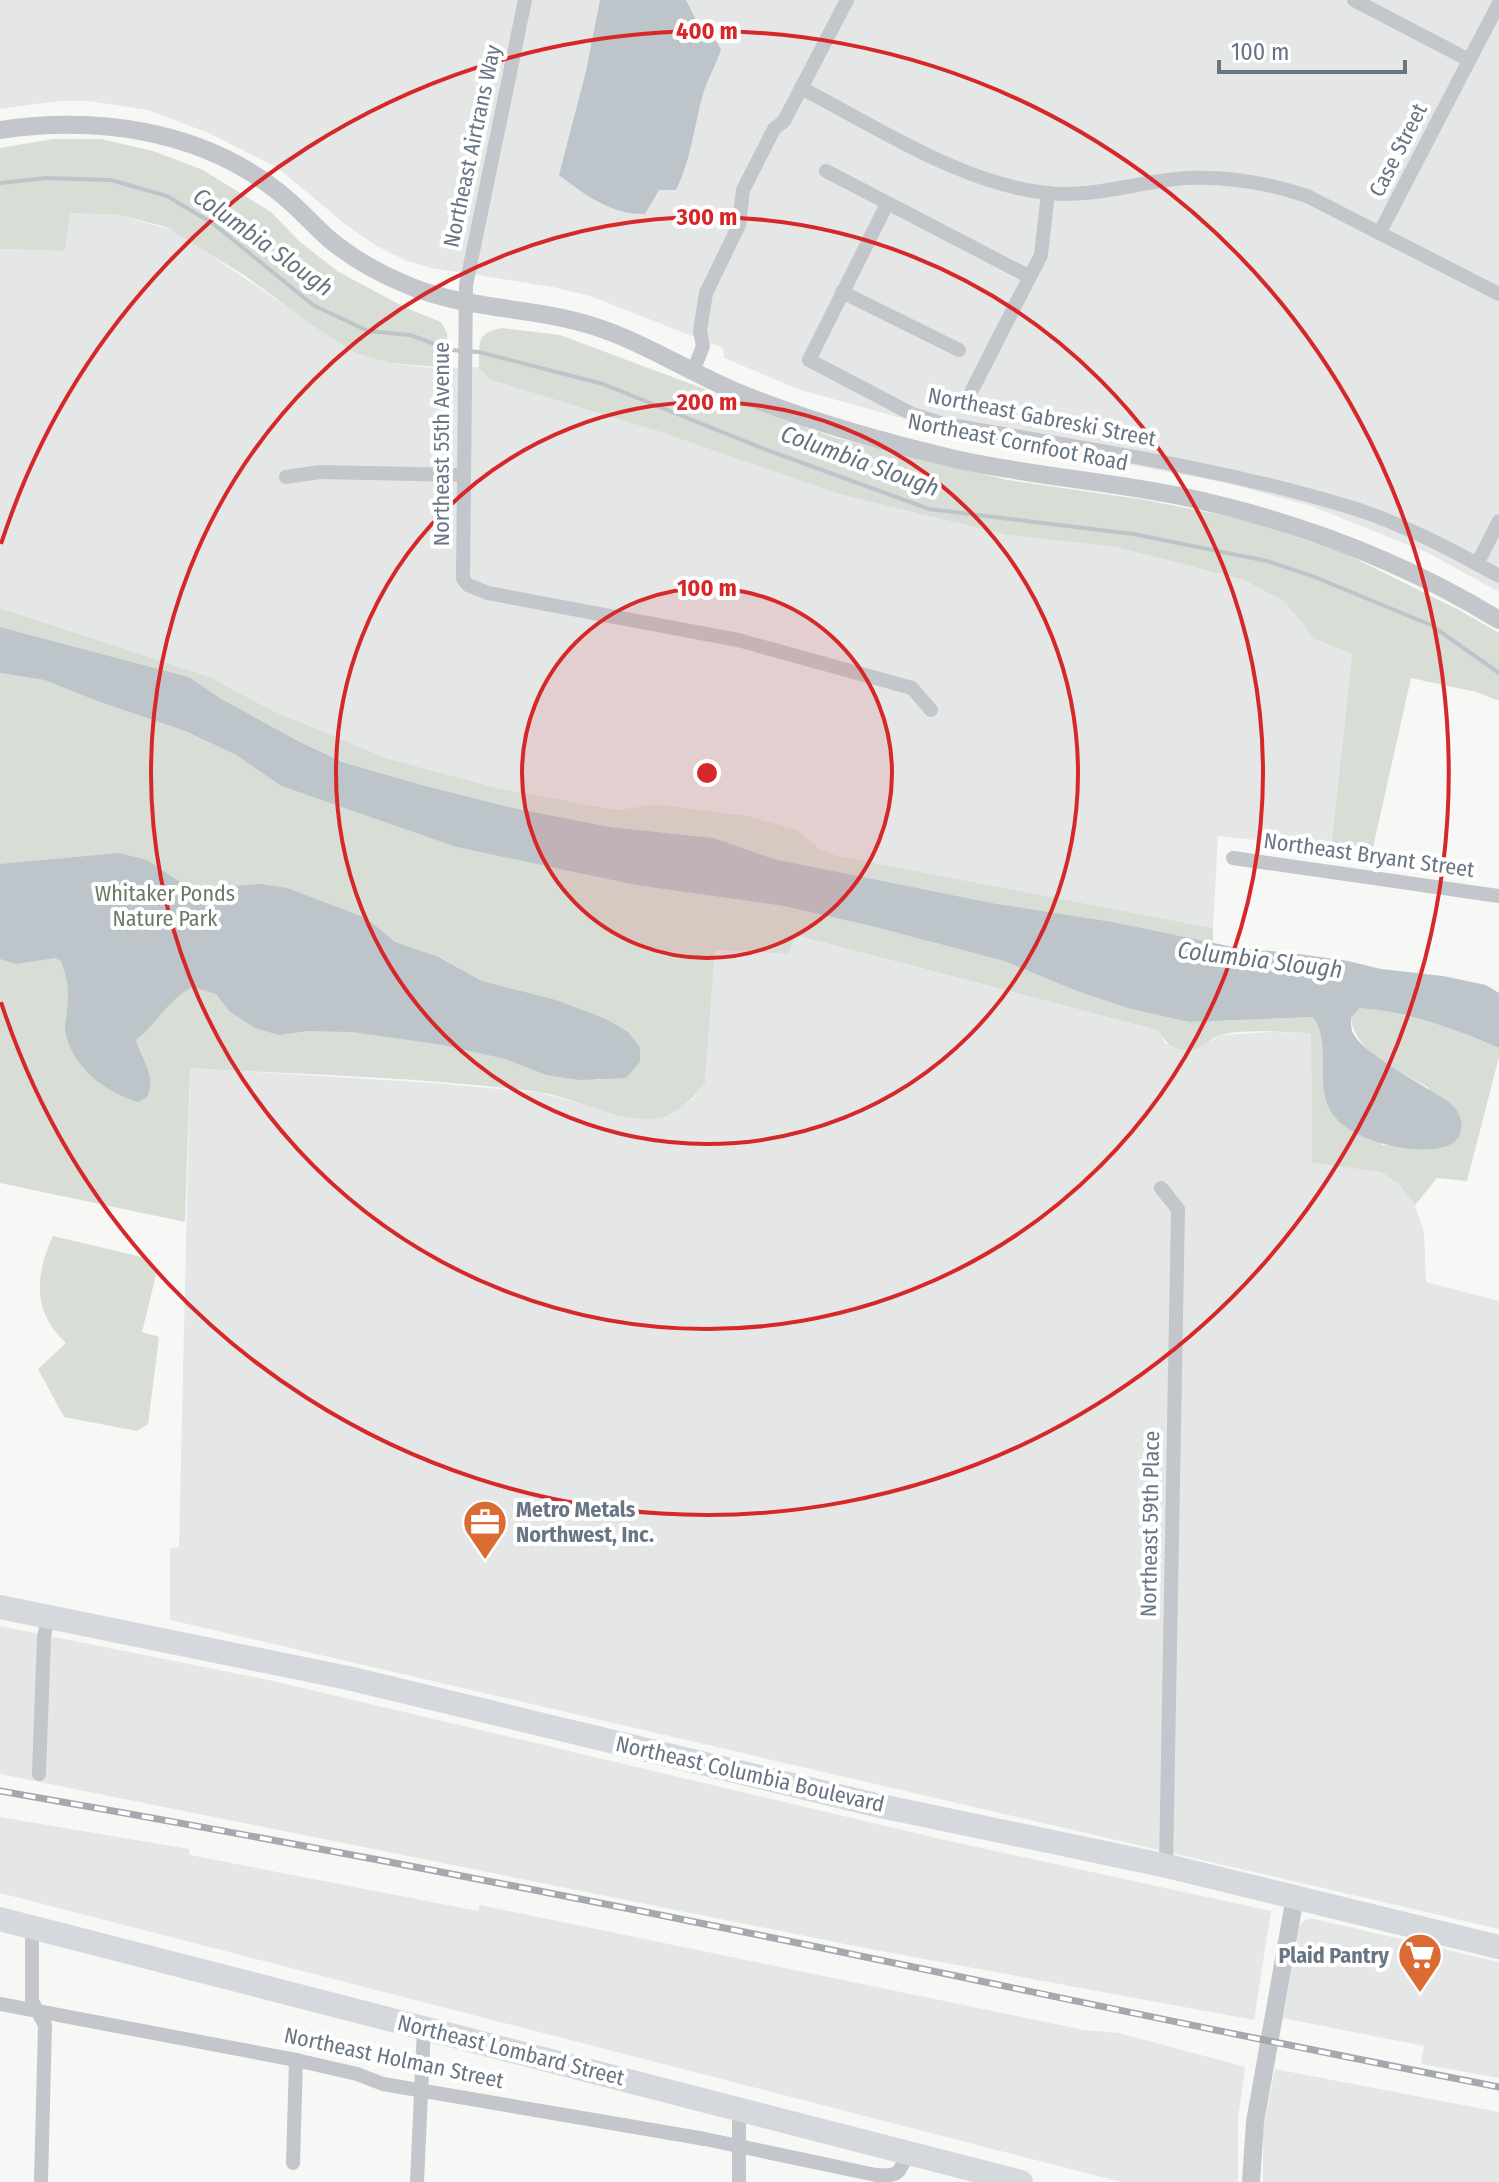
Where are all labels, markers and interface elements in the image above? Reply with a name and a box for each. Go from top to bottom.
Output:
text: 400 m [676,17,738,45]
scale bar [1219,24,1405,74]
text: 100 m [1231,38,1289,66]
street label: Northeast Airtrans Way [437,42,507,250]
street label: Case Street [1363,98,1433,201]
water label: Columbia Slough [188,182,338,302]
text: 300 m [676,203,737,231]
street label: Northeast 55th Avenue [428,342,455,546]
street label: Northeast Gabreski Street [926,382,1159,453]
text: 200 m [676,388,737,416]
street label: Northeast Cornfoot Road [906,407,1130,477]
water label: Columbia Slough [777,419,943,503]
text: 100 m [677,574,737,602]
centre of rings [693,759,721,787]
street label: Northeast Bryant Street [1262,827,1477,883]
park label: Whitaker Ponds Nature Park [95,880,235,932]
water label: Columbia Slough [1176,936,1344,984]
street label: Northeast 59th Place [1135,1431,1165,1617]
place label: Metro Metals Northwest, Inc. [516,1496,654,1548]
office icon: Metro Metals Northwest, Inc. [461,1498,509,1561]
street label: Northeast Columbia Boulevard [613,1730,887,1818]
supermarket icon: Plaid Pantry [1396,1931,1444,1994]
place label: Plaid Pantry [1278,1942,1390,1969]
street label: Northeast Lombard Street [395,2009,628,2091]
street label: Northeast Holman Street [282,2022,507,2095]

